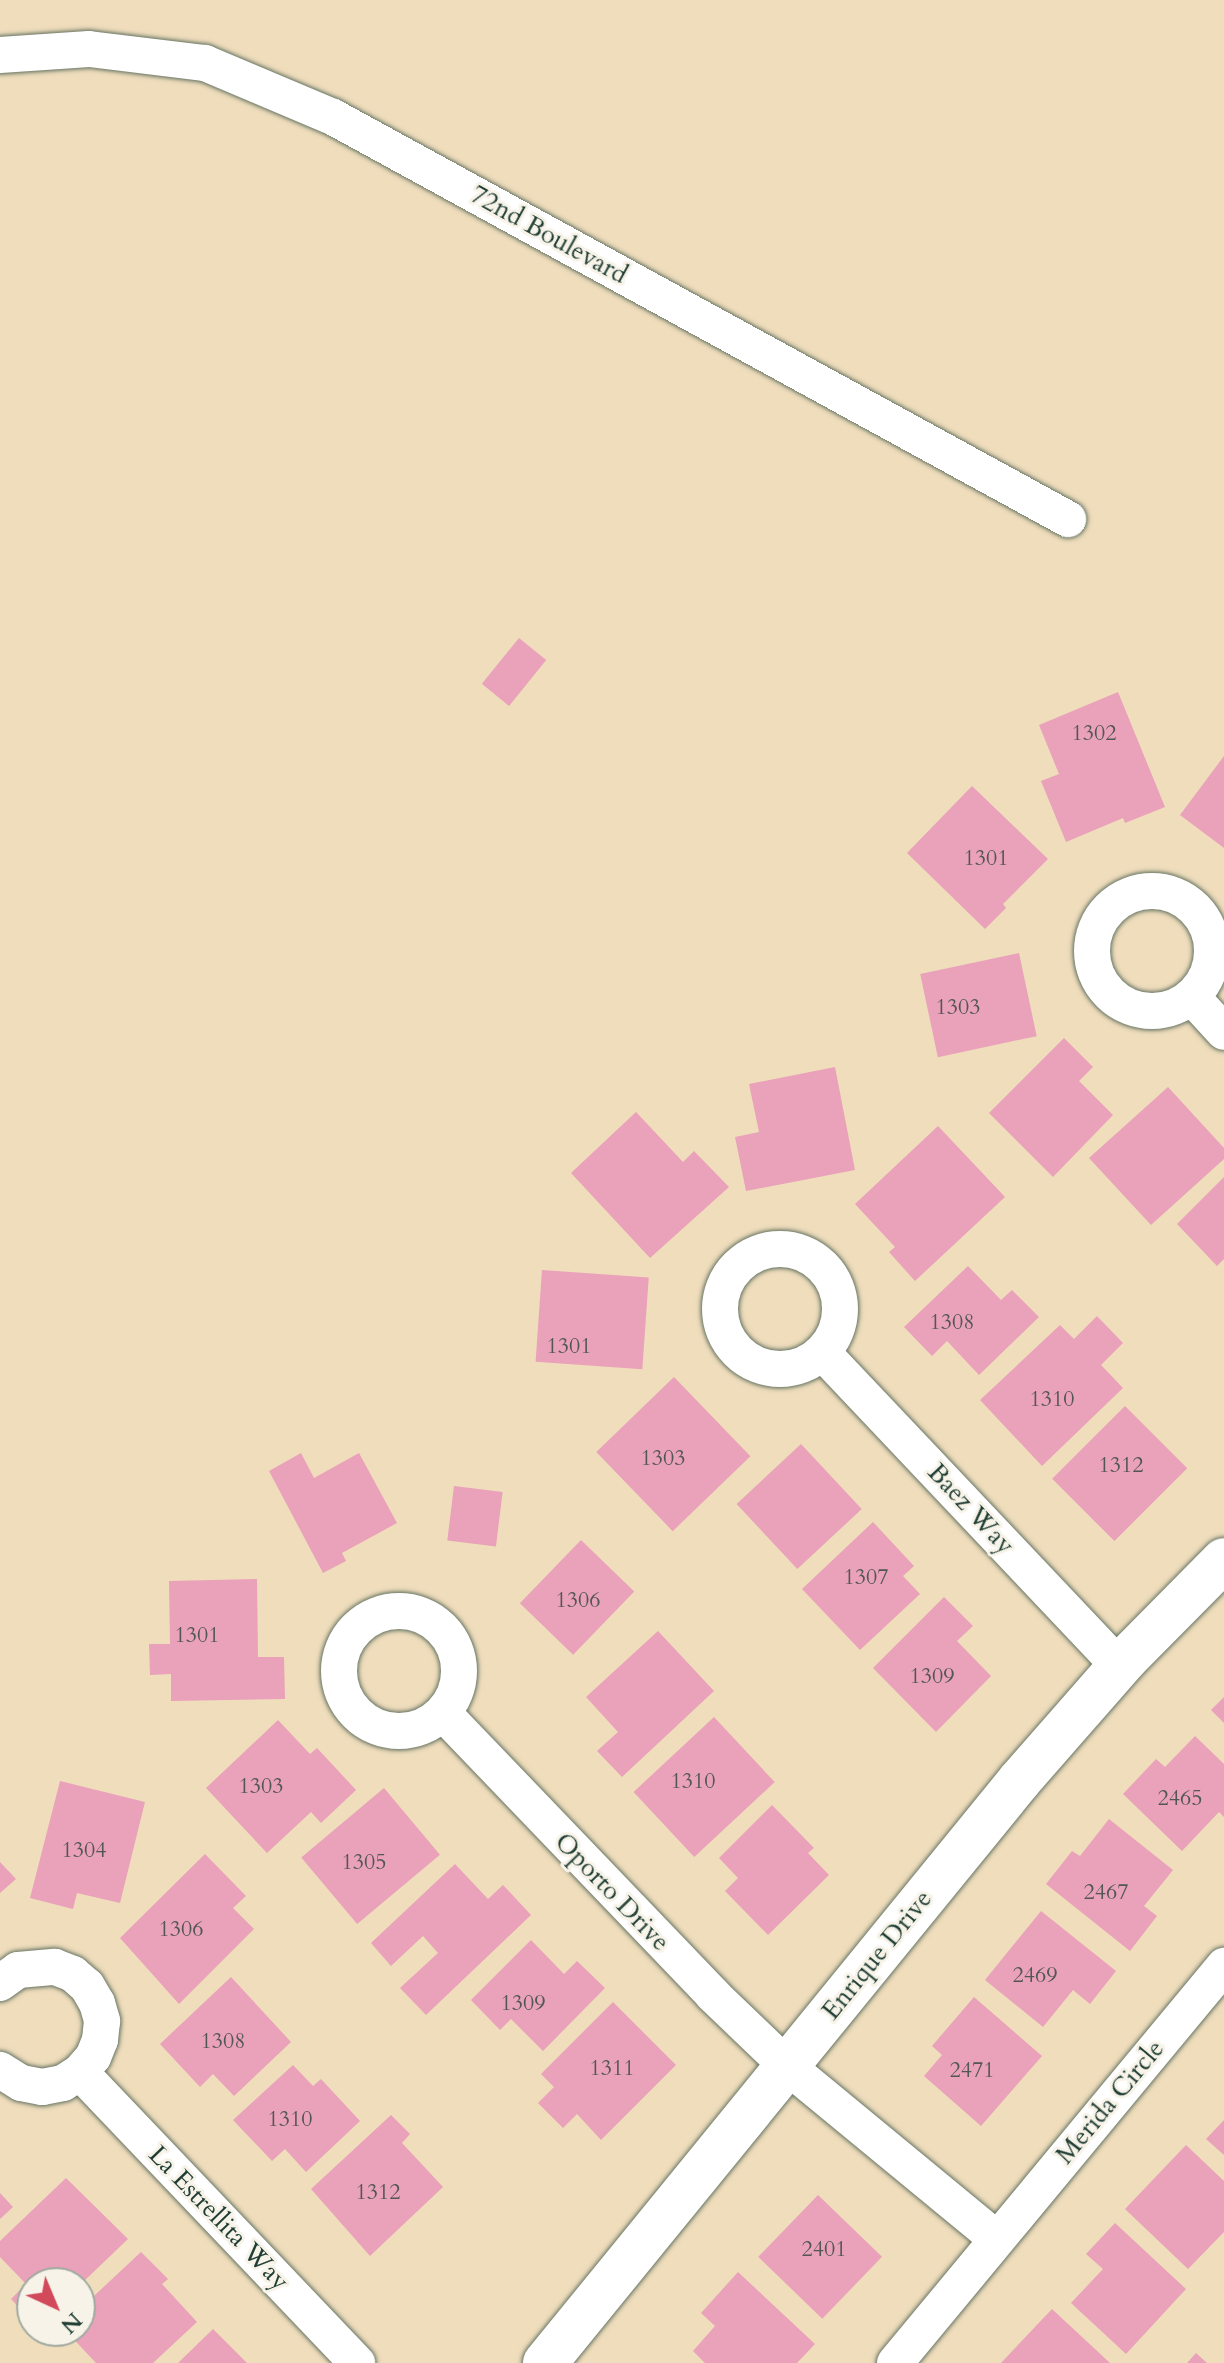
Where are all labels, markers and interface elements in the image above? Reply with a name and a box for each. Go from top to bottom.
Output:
street label: 72nd Boulevard [465,179,633,291]
house number: 1302 [1071,721,1117,747]
house number: 1301 [963,846,1009,872]
house number: 1303 [935,995,981,1021]
house number: 1308 [929,1310,975,1336]
house number: 1301 [546,1334,592,1360]
house number: 1310 [1029,1387,1075,1413]
house number: 1303 [640,1446,686,1472]
house number: 1312 [1098,1453,1144,1479]
street label: Baez Way [921,1457,1021,1561]
house number: 1307 [843,1565,889,1591]
house number: 1306 [555,1588,601,1614]
house number: 1301 [174,1623,220,1649]
house number: 1309 [909,1664,955,1690]
house number: 1310 [670,1769,716,1795]
house number: 1303 [238,1774,284,1800]
house number: 2465 [1157,1786,1203,1812]
street label: Oporto Drive [548,1827,676,1957]
house number: 1304 [61,1838,107,1864]
house number: 1305 [341,1850,387,1876]
house number: 2467 [1083,1880,1129,1906]
street label: Enrique Drive [815,1884,939,2026]
house number: 1306 [158,1917,204,1943]
house number: 2469 [1012,1963,1058,1989]
house number: 1309 [500,1991,546,2017]
house number: 1308 [200,2029,246,2055]
street label: Merida Circle [1049,2034,1171,2170]
house number: 1311 [589,2056,635,2082]
house number: 2471 [949,2058,995,2084]
house number: 1310 [267,2107,313,2133]
street label: La Estrellita Way [142,2139,296,2297]
house number: 1312 [355,2180,401,2206]
house number: 2401 [801,2237,847,2263]
north arrow [16,2267,96,2347]
text: N [54,2305,89,2340]

